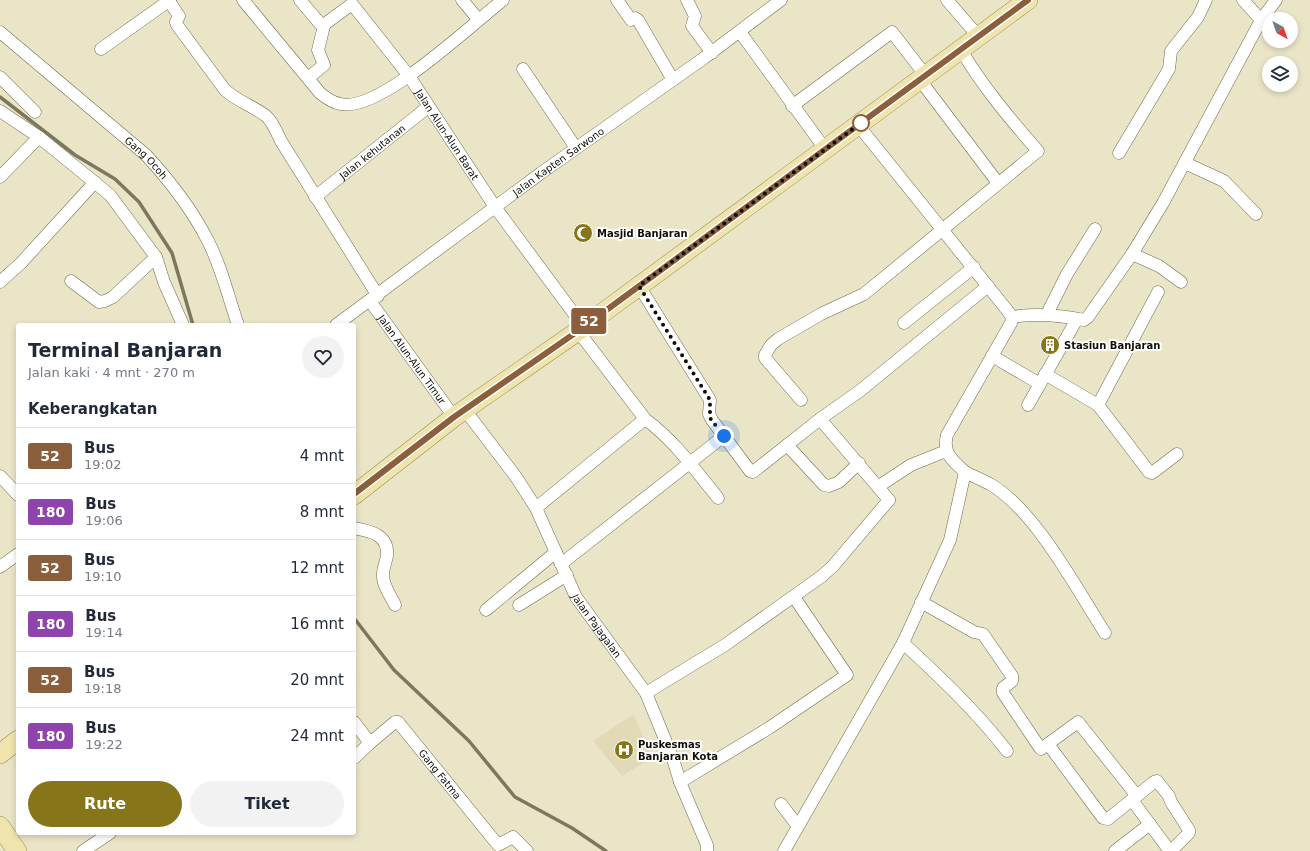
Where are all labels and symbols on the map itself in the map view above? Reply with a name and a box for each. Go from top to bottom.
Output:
north arrow [1262,12,1298,48]
street label: Jalan Alun-Alun Barat [413,86,481,182]
unlabelled marker [852,114,870,132]
street label: Jalan kehutanan [336,122,407,182]
street label: Jalan Kapten Sarwono [510,125,606,198]
street label: Gang Ocoh [123,134,170,181]
mosque icon: Masjid Banjaran [572,222,594,244]
place label: Masjid Banjaran [597,228,688,239]
line badge: 52 [571,308,607,334]
street label: Jalan Alun-Alun Timur [376,312,449,407]
building icon: Stasiun Banjaran [1039,334,1061,356]
place label: Stasiun Banjaran [1064,340,1160,351]
your location [714,426,734,446]
street label: Jalan Pajagalan [569,591,624,659]
hospital icon: Puskesmas Banjaran Kota [613,739,635,761]
place label: Puskesmas Banjaran Kota [638,739,718,762]
street label: Gang Fatma [417,747,464,801]

